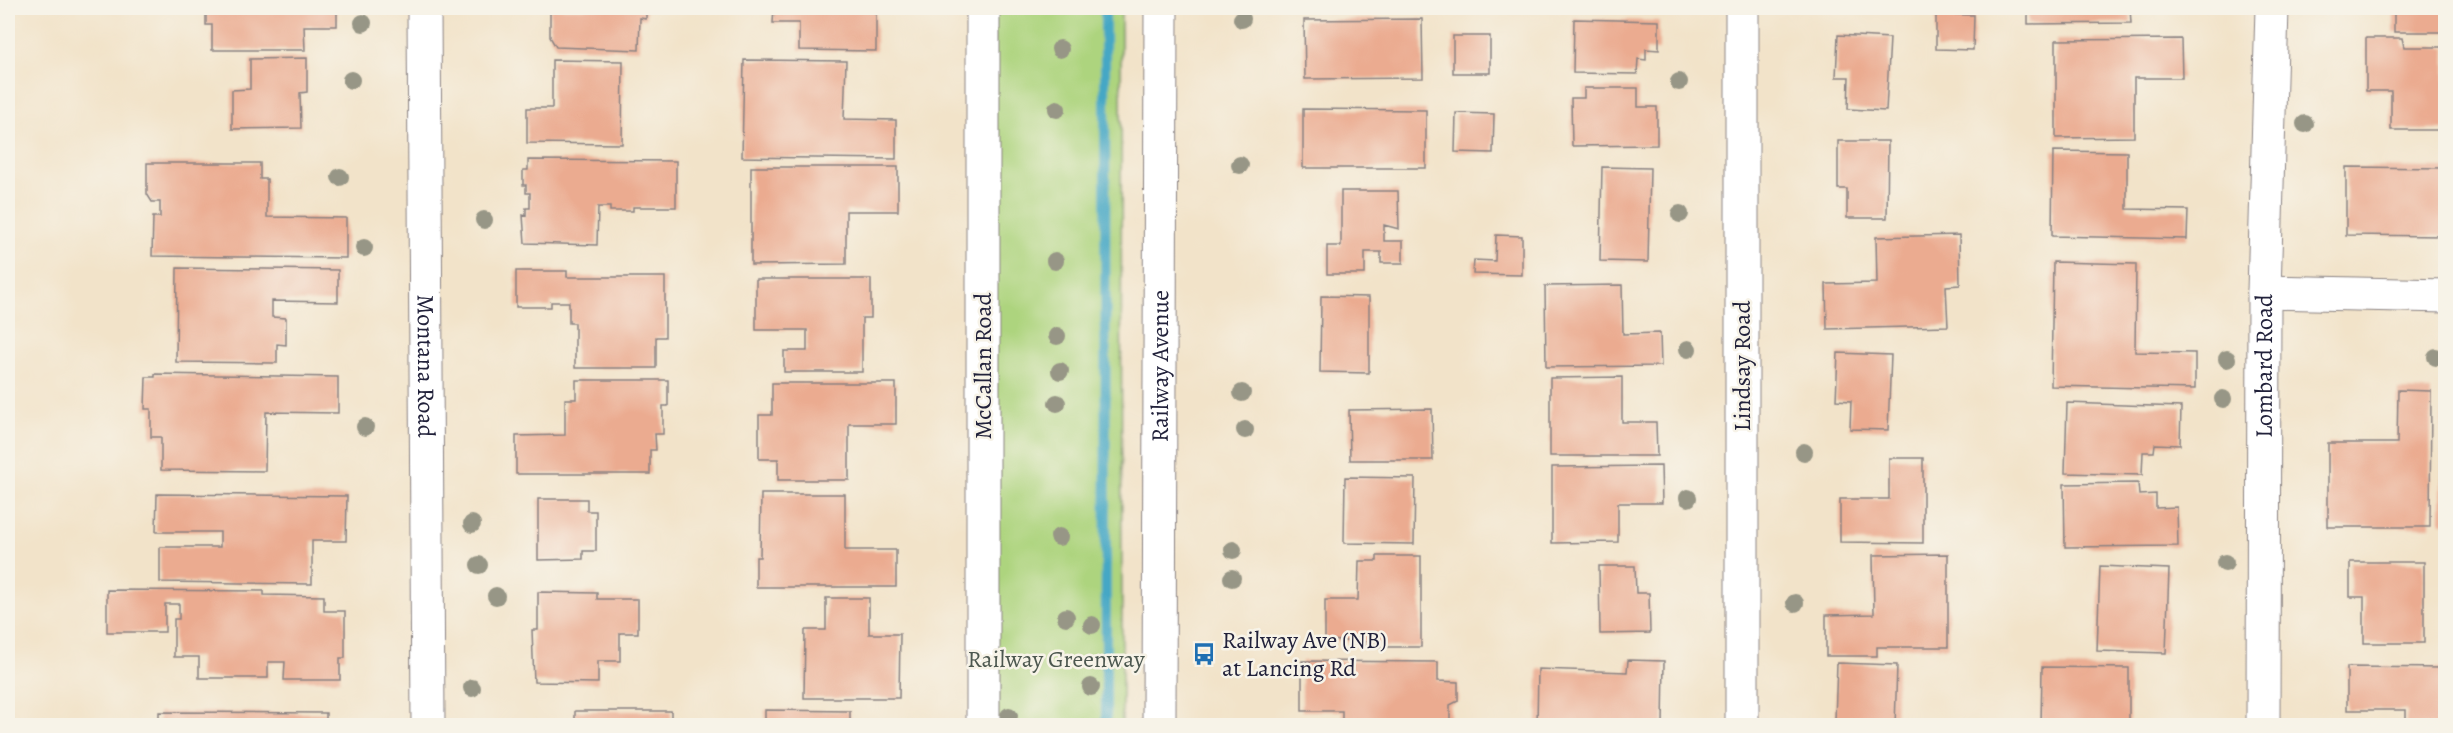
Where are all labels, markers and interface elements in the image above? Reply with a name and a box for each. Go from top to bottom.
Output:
street label: Railway Avenue [1144,290,1176,442]
street label: McCallan Road [967,292,999,440]
street label: Montana Road [410,294,442,438]
street label: Lombard Road [2248,294,2280,438]
street label: Lindsay Road [1726,301,1758,431]
place label: Railway Ave (NB) at Lancing Rd [1222,624,1387,684]
bus stop icon: Railway Ave (NB) at Lancing Rd [1191,641,1217,667]
park label: Railway Greenway [967,643,1145,675]

